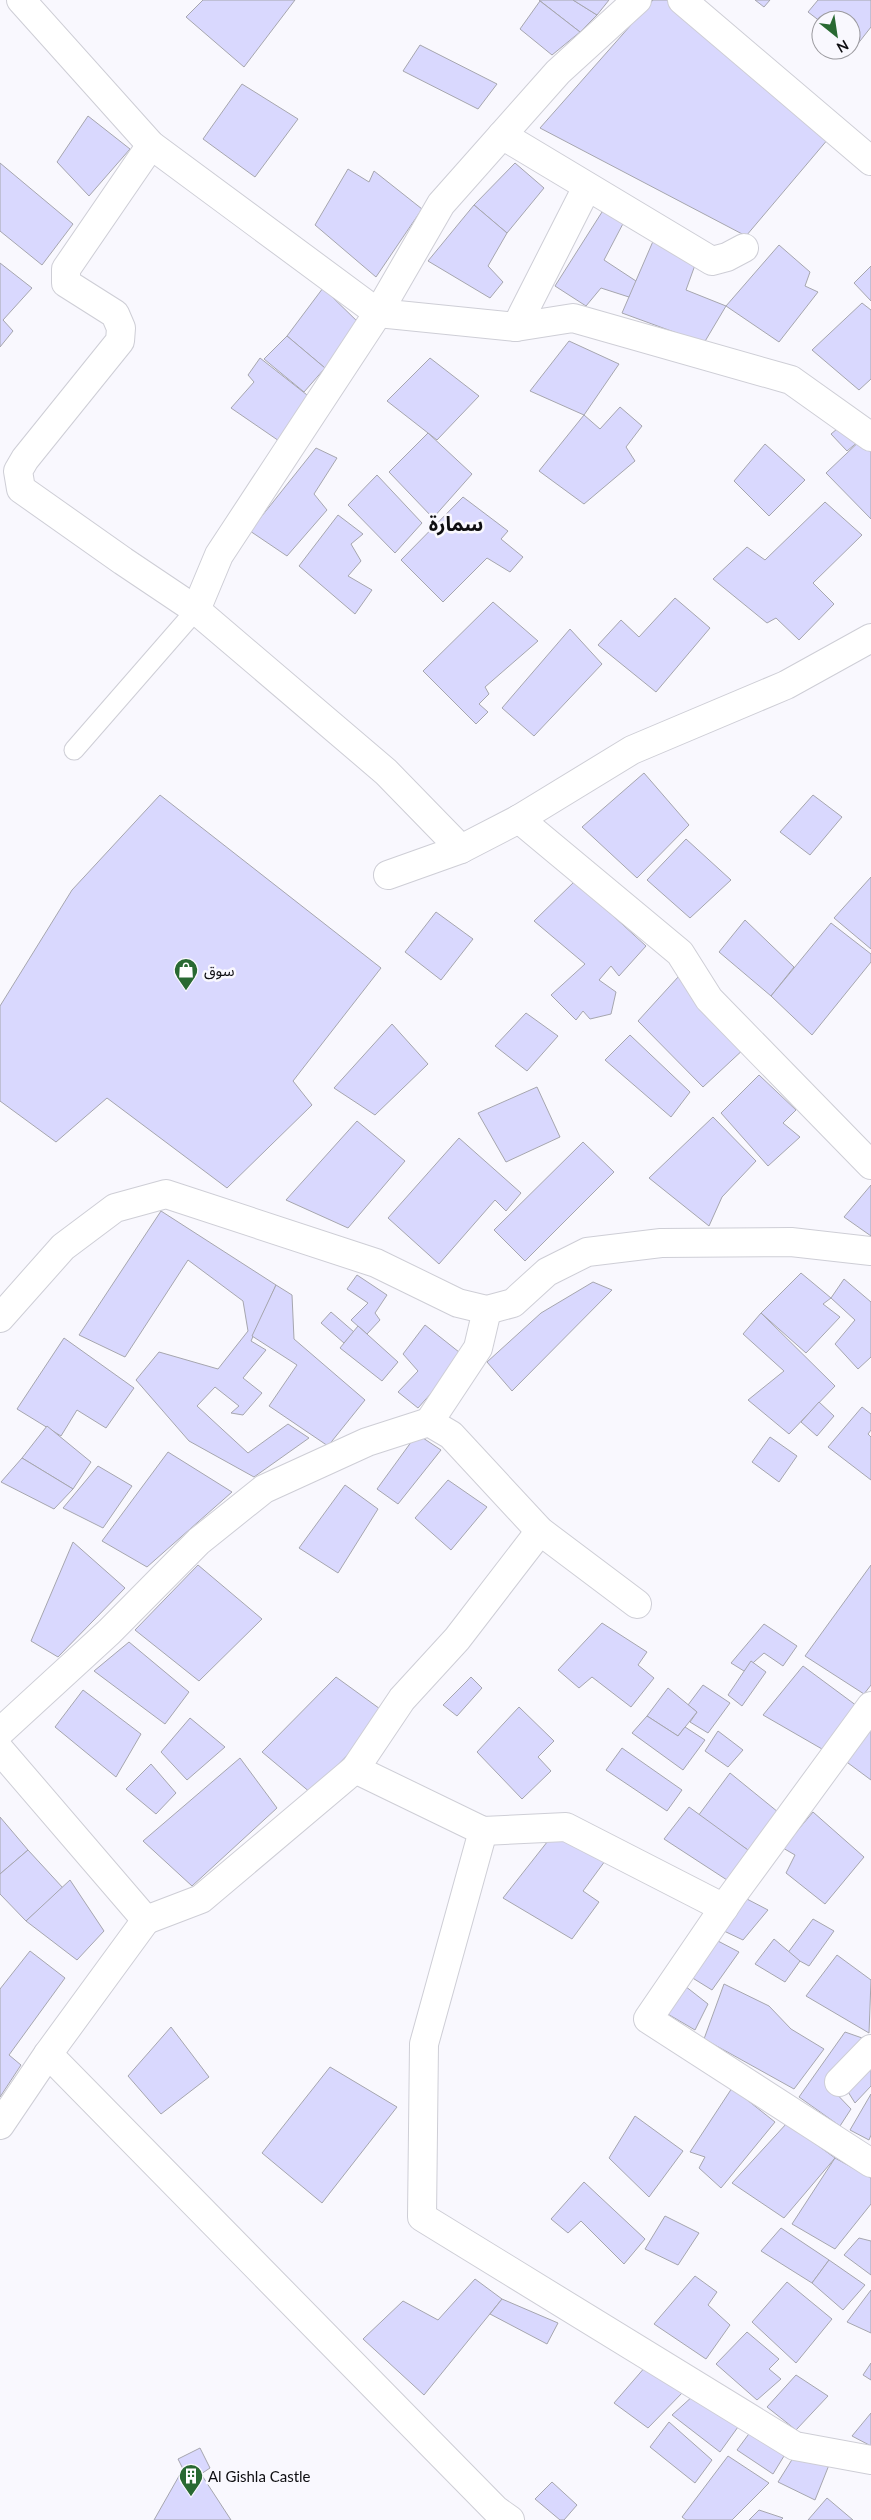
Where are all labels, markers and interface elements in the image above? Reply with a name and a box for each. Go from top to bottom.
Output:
north arrow [811,10,861,60]
text: N [834,37,852,57]
district label: سمارة [429,511,483,536]
shop icon: سوق [173,957,199,991]
place label: سوق [204,961,235,980]
building icon: Al Gishla Castle [178,2463,204,2497]
place label: Al Gishla Castle [208,2467,311,2485]

